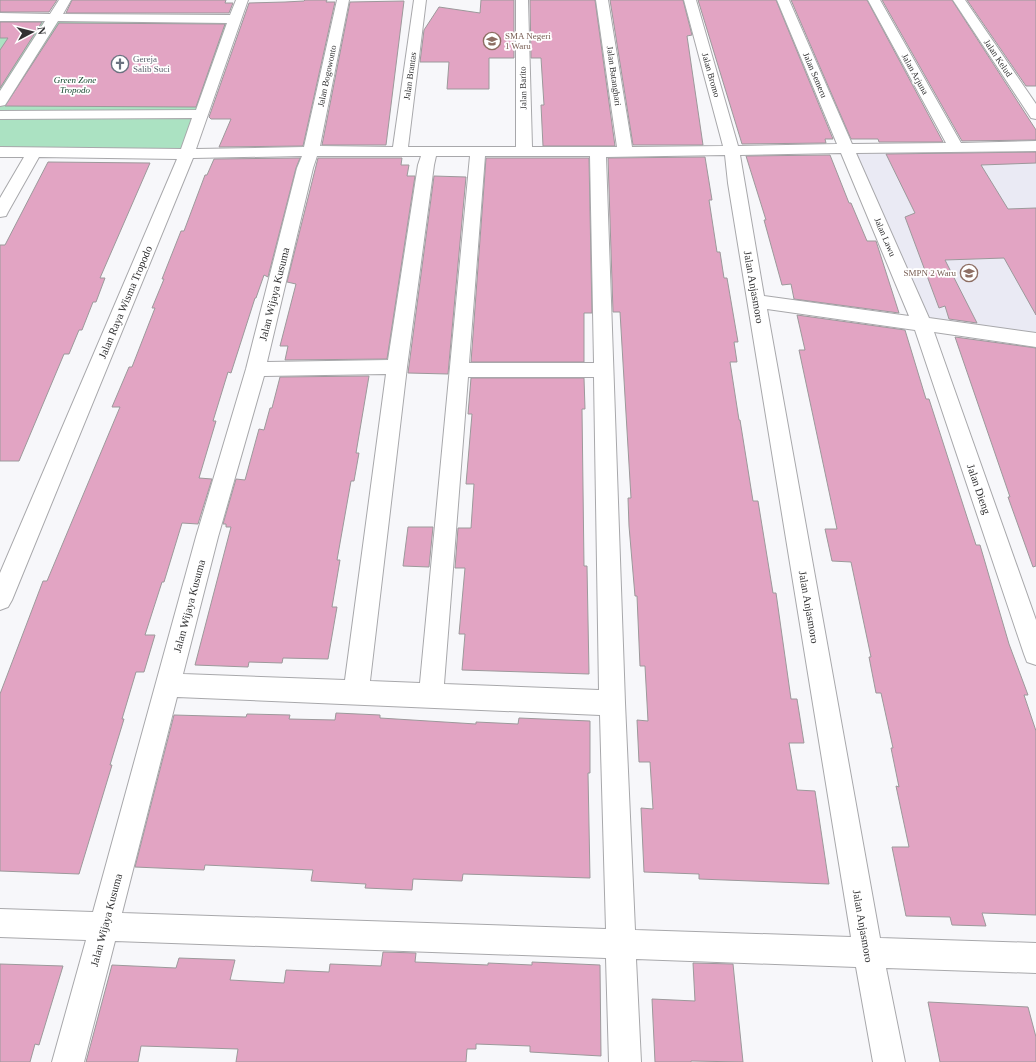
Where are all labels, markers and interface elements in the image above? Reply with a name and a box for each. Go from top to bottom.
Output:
north arrow [12,12,52,52]
text: N [35,26,48,36]
school or university icon: SMA Negeri 1 Waru [482,31,502,51]
place label: SMA Negeri 1 Waru [505,31,551,51]
street label: Jalan Kelud [982,37,1014,79]
street label: Jalan Bogowonto [316,44,339,108]
street label: Jalan Batanghari [605,45,623,107]
street label: Jalan Brantas [402,51,418,101]
street label: Jalan Semeru [801,51,829,100]
street label: Jalan Bromo [700,52,722,99]
street label: Jalan Arjuna [900,52,930,96]
church icon: Gereja Salib Suci [110,54,130,74]
place label: Gereja Salib Suci [133,54,170,74]
street label: Jalan Barito [518,66,528,110]
park label: Green Zone Tropodo [54,75,96,95]
street label: Jalan Lawu [872,216,898,258]
street label: Jalan Raya Wisma Tropodo [96,243,154,360]
street label: Jalan Wijaya Kusuma [257,246,291,342]
street label: Jalan Anjasmoro [742,250,766,325]
school or university icon: SMPN 2 Waru [959,263,979,283]
place label: SMPN 2 Waru [903,268,956,278]
street label: Jalan Dieng [965,462,993,516]
street label: Jalan Wijaya Kusuma [171,558,207,654]
street label: Jalan Anjasmoro [797,570,821,645]
street label: Jalan Wijaya Kusuma [88,872,124,968]
street label: Jalan Anjasmoro [851,889,875,964]

